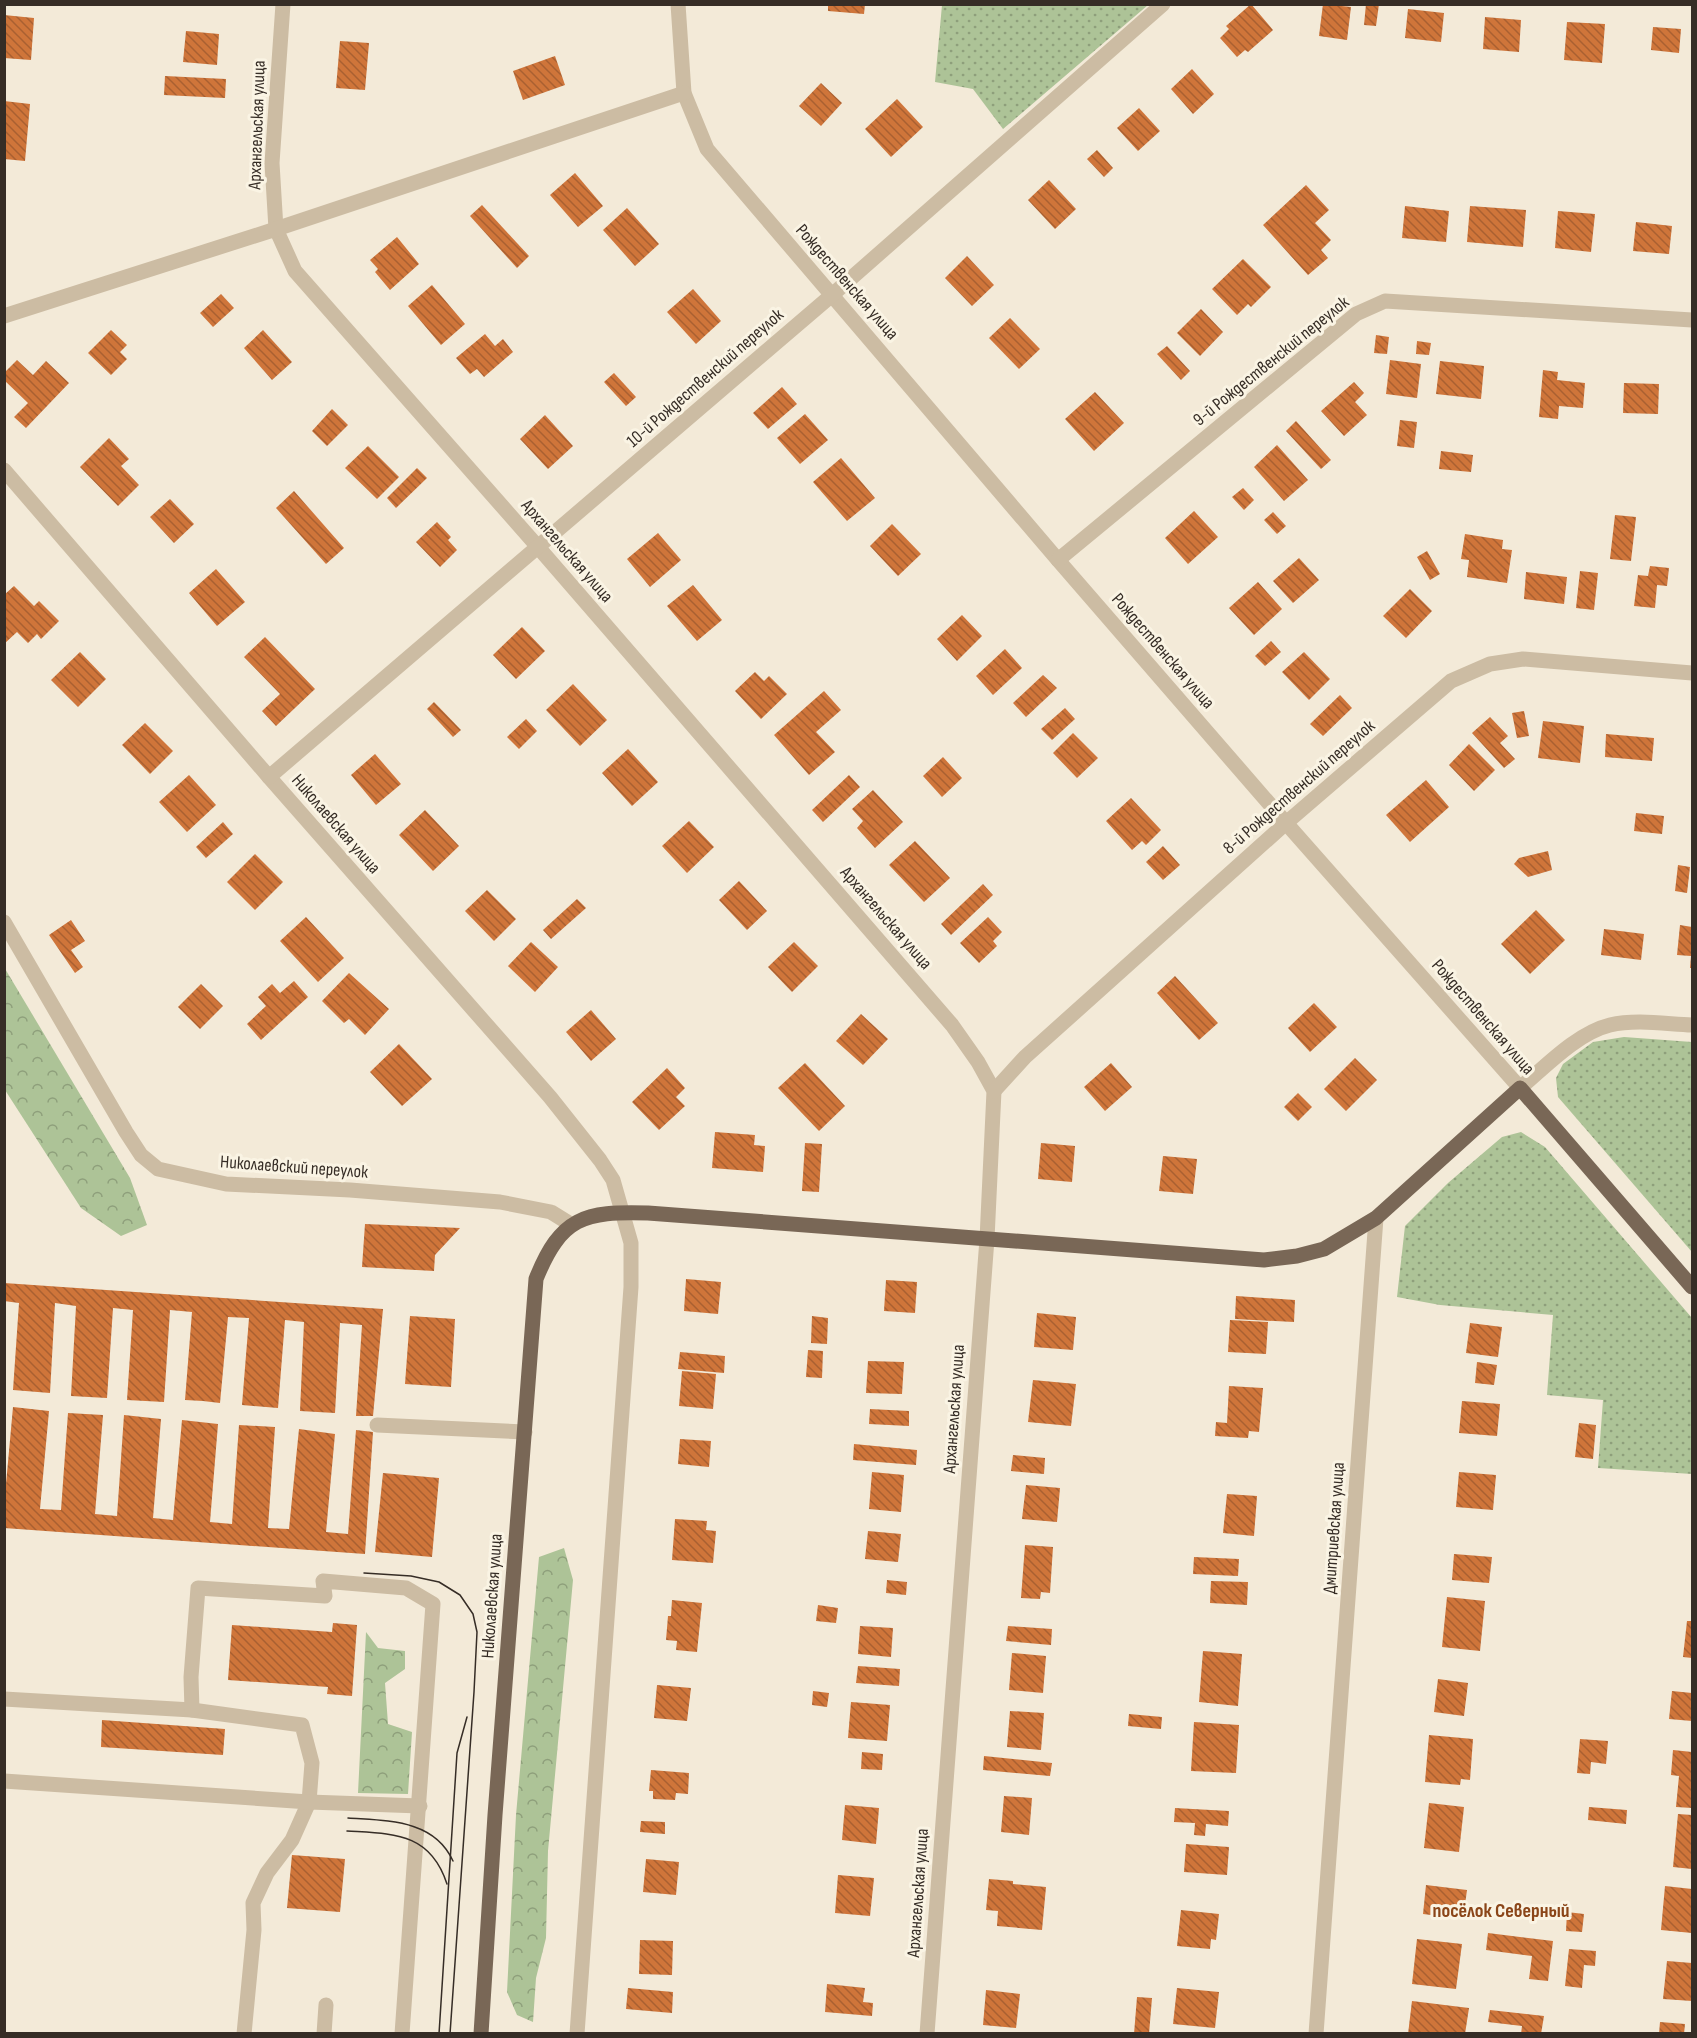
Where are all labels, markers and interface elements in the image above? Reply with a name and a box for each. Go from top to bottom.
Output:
street label: Архангельская улица [244,60,270,191]
street label: Рождественская улица [791,220,903,344]
street label: 9-й Рождественский переулок [1189,292,1353,430]
street label: 10-й Рождественский переулок [622,304,788,452]
street label: Архангельская улица [516,495,617,607]
street label: Рождественская улица [1107,589,1219,713]
street label: 8-й Рождественский переулок [1219,715,1379,859]
street label: Николаевская улица [287,770,385,878]
street label: Архангельская улица [835,862,936,974]
street label: Рождественская улица [1427,955,1539,1079]
street label: Николаевский переулок [219,1151,369,1183]
street label: Архангельская улица [939,1344,969,1475]
street label: Дмитриевская улица [1319,1461,1349,1595]
street label: Николаевская улица [477,1533,507,1659]
street label: Архангельская улица [903,1828,933,1959]
district label: посёлок Северный [1433,1899,1569,1923]

